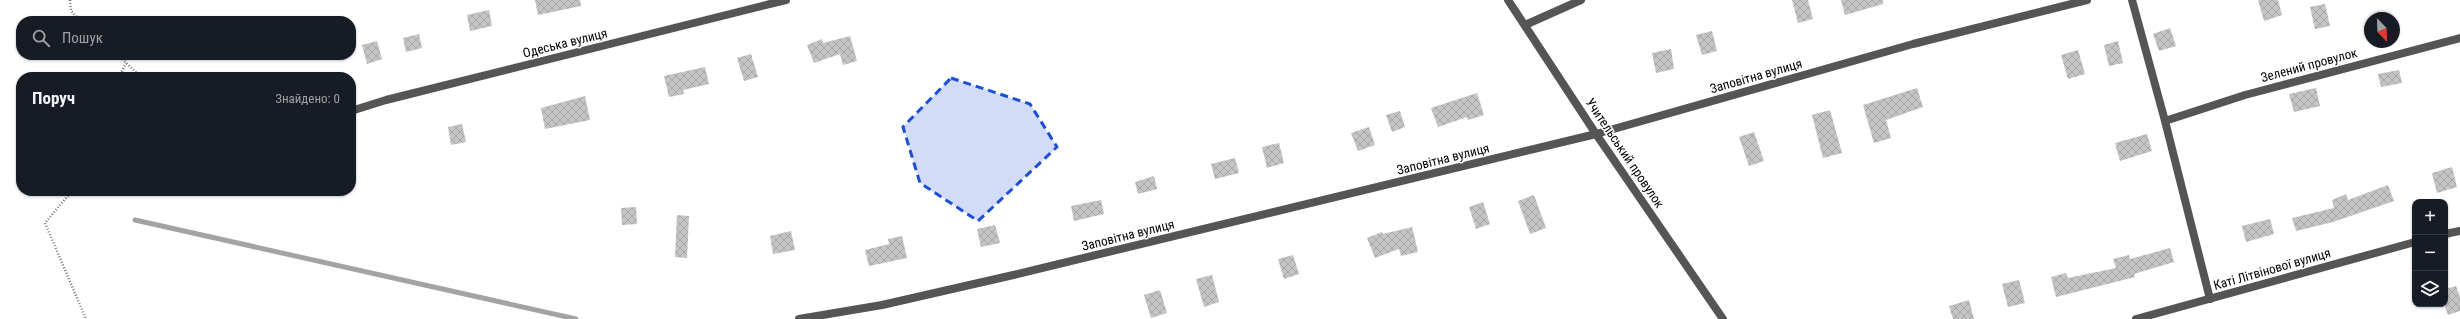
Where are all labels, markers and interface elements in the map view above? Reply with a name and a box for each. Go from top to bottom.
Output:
north arrow [2364,12,2400,48]
search box [16,16,356,60]
street label: Одеська вулиця [521,25,609,61]
icon: search [30,27,52,49]
text: Пошук [62,29,103,47]
street label: Зелений провулок [2259,45,2359,85]
street label: Заповітна вулиця [1708,56,1804,96]
text: Поруч [32,88,75,108]
text: Знайдено: 0 [275,91,340,106]
street label: Учительський провулок [1583,95,1668,211]
street label: Заповітна вулиця [1395,140,1491,178]
map controls [2412,199,2448,307]
button: + [2412,199,2448,235]
street label: Заповітна вулиця [1080,216,1176,254]
button: − [2412,235,2448,271]
street label: Каті Літвінової вулиця [2212,245,2332,293]
button: layers [2412,271,2448,307]

